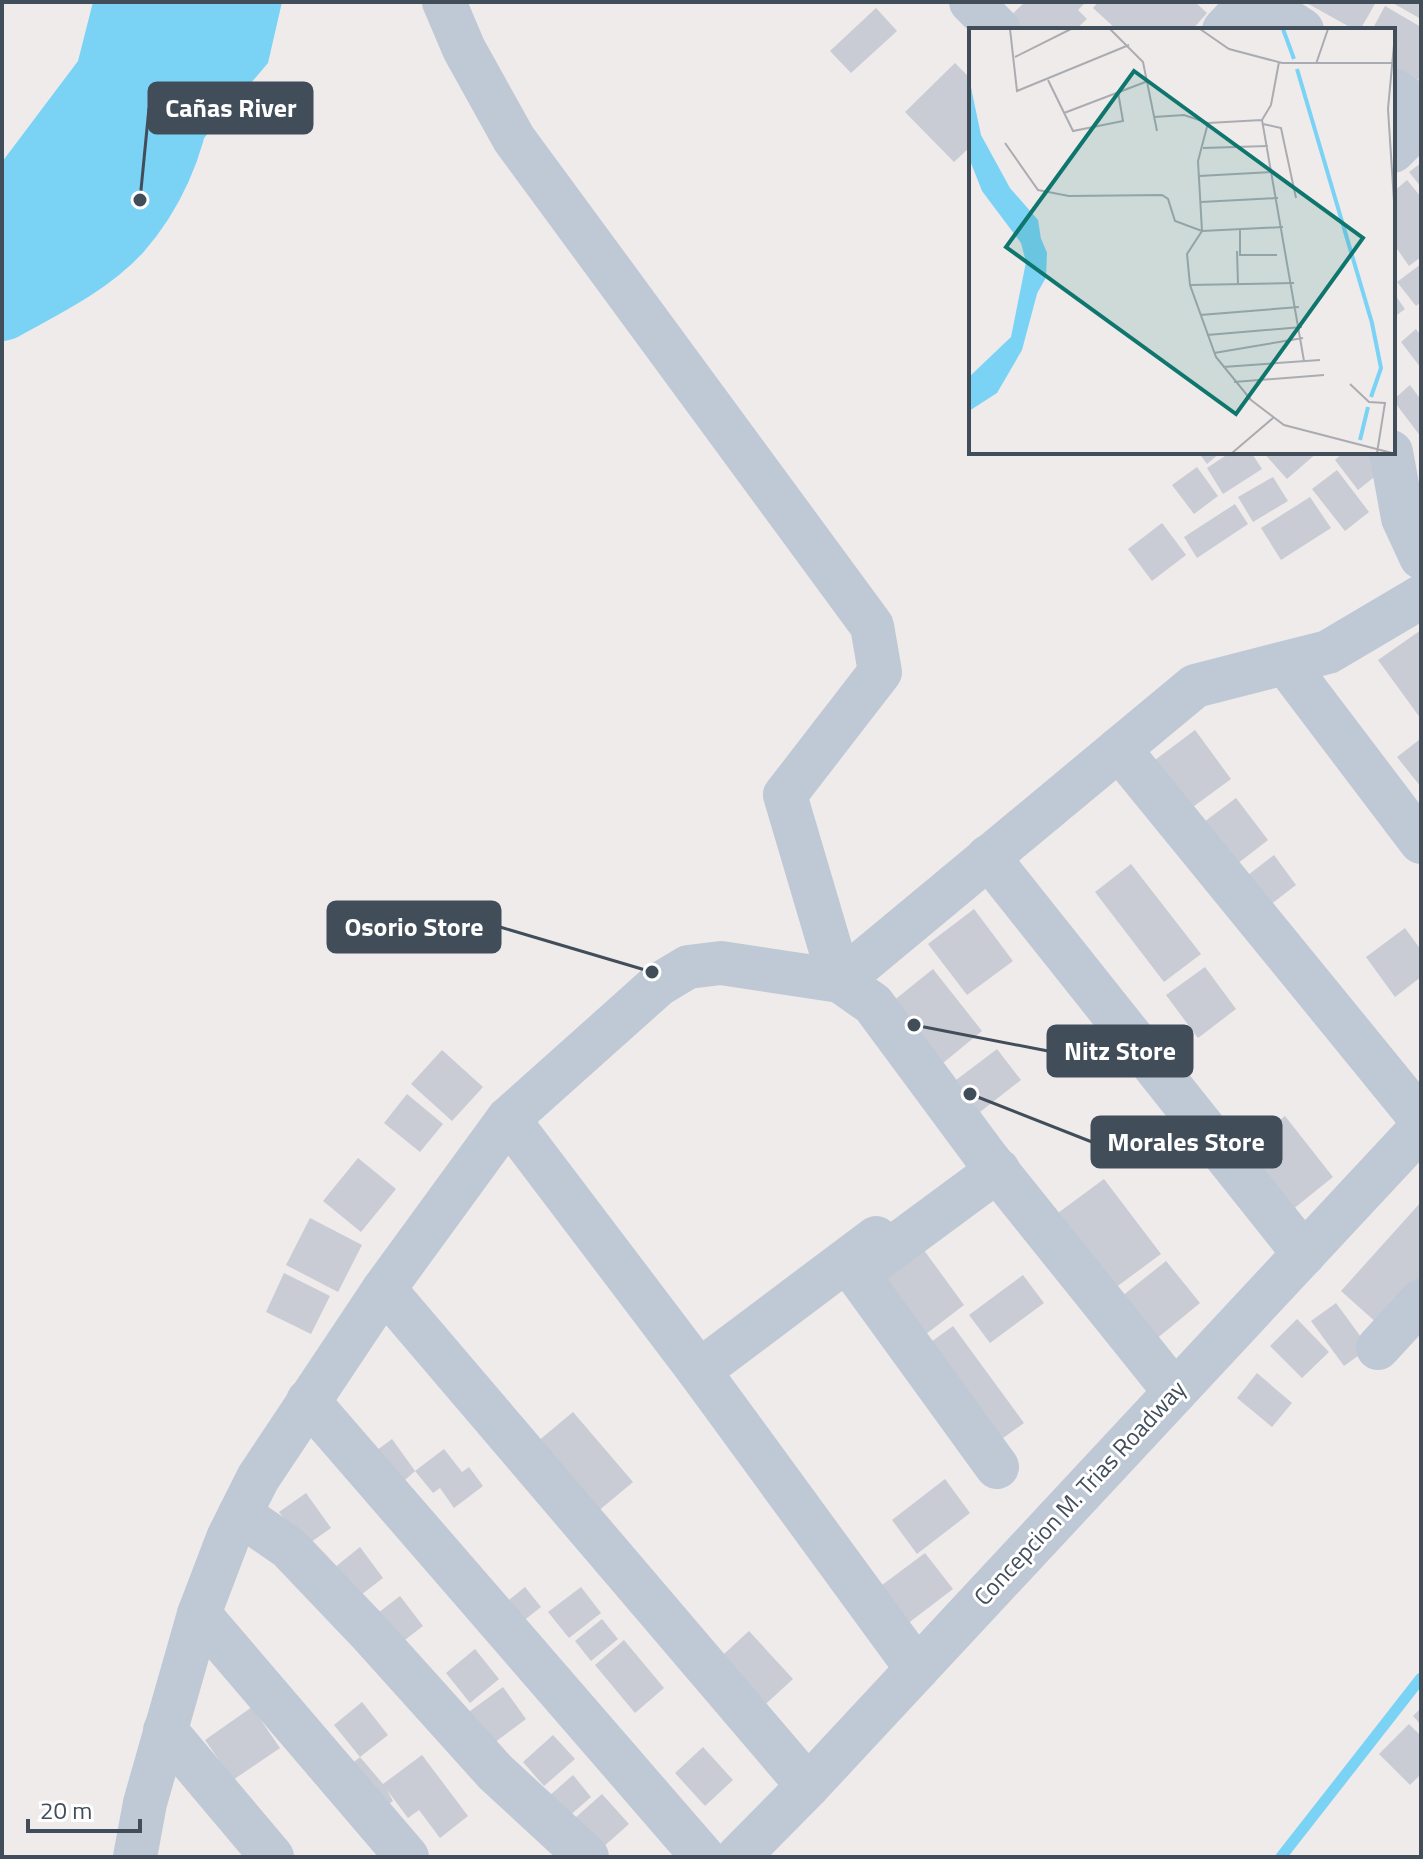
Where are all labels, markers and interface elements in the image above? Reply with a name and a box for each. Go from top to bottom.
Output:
inset map [969,28,1395,454]
callout: Cañas River [149,83,312,133]
text: Cañas River [165,88,297,127]
callout: Osorio Store [328,902,500,952]
text: Osorio Store [344,907,484,946]
callout: Nitz Store [1048,1026,1192,1076]
text: Nitz Store [1064,1031,1176,1070]
callout: Morales Store [1092,1117,1281,1167]
text: Morales Store [1107,1122,1265,1161]
street label: Concepcion M. Trias Roadway [965,1371,1194,1613]
scale bar [28,1783,140,1833]
text: 20 m [40,1792,92,1828]

